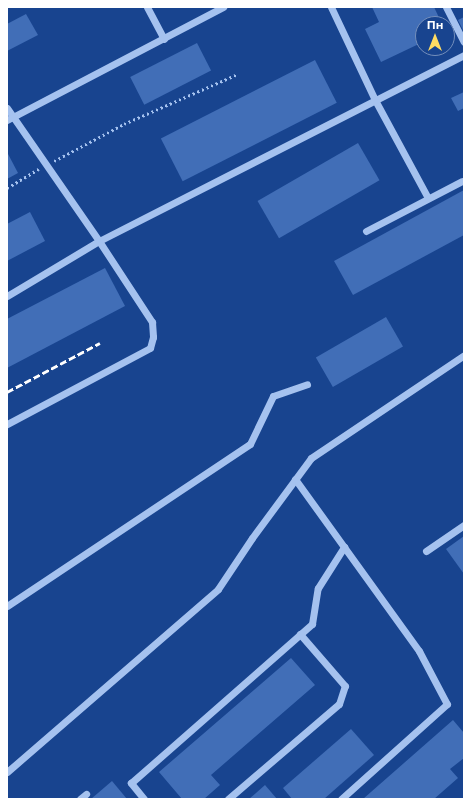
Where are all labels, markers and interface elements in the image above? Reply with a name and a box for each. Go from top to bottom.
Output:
north arrow [415,16,455,56]
text: Пн [427,18,443,32]

